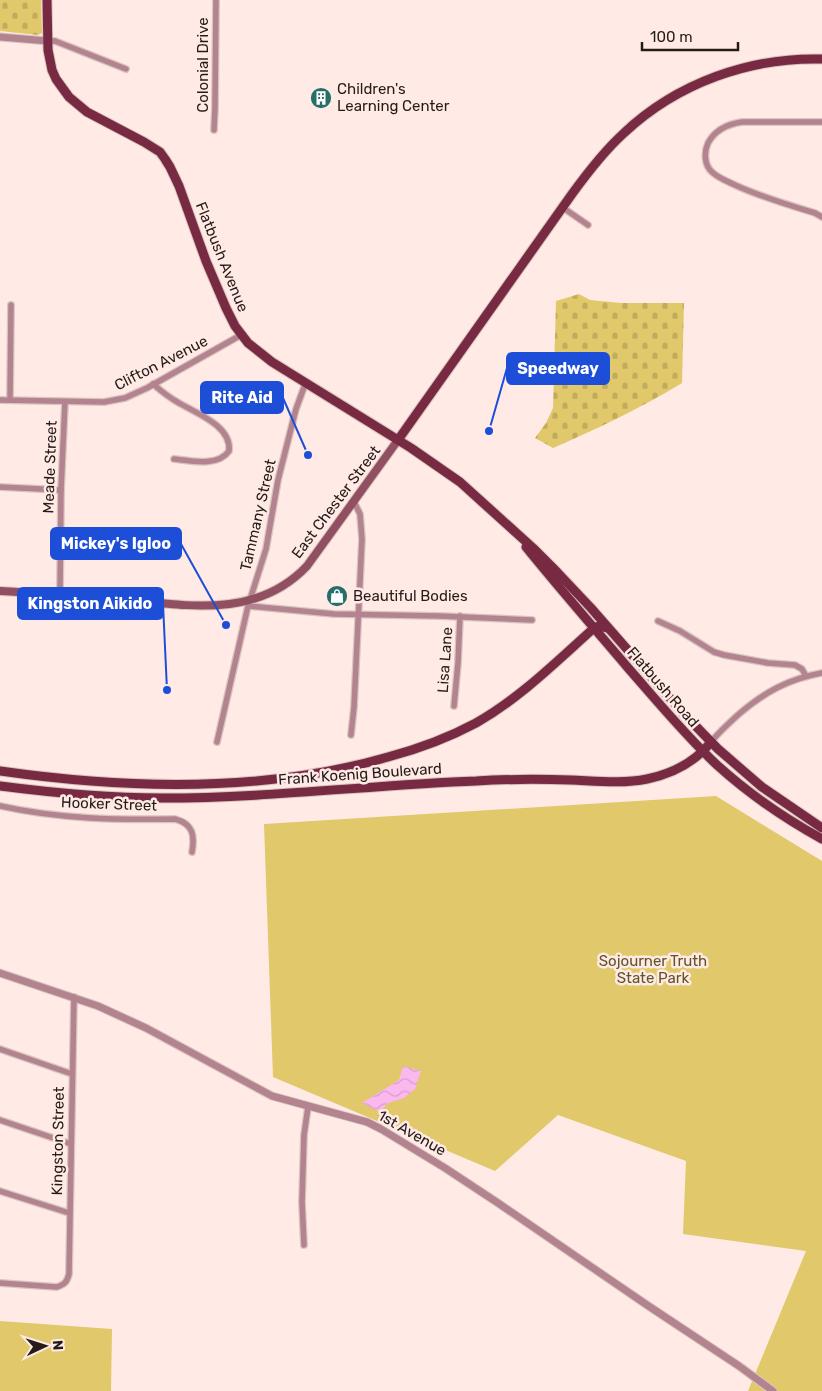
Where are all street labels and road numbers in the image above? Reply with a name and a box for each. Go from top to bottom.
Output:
street label: Colonial Drive [194,17,212,113]
street label: Flatbush Avenue [192,199,252,315]
street label: Clifton Avenue [111,332,211,394]
street label: Meade Street [39,420,61,514]
street label: East Chester Street [288,442,384,562]
street label: Tammany Street [236,457,280,573]
street label: Lisa Lane [434,626,456,694]
street label: Flatbush Road [623,643,703,731]
street label: Frank Koenig Boulevard [278,759,442,789]
street label: Hooker Street [61,793,157,815]
street label: Kingston Street [48,1086,68,1196]
street label: 1st Avenue [375,1106,449,1160]

